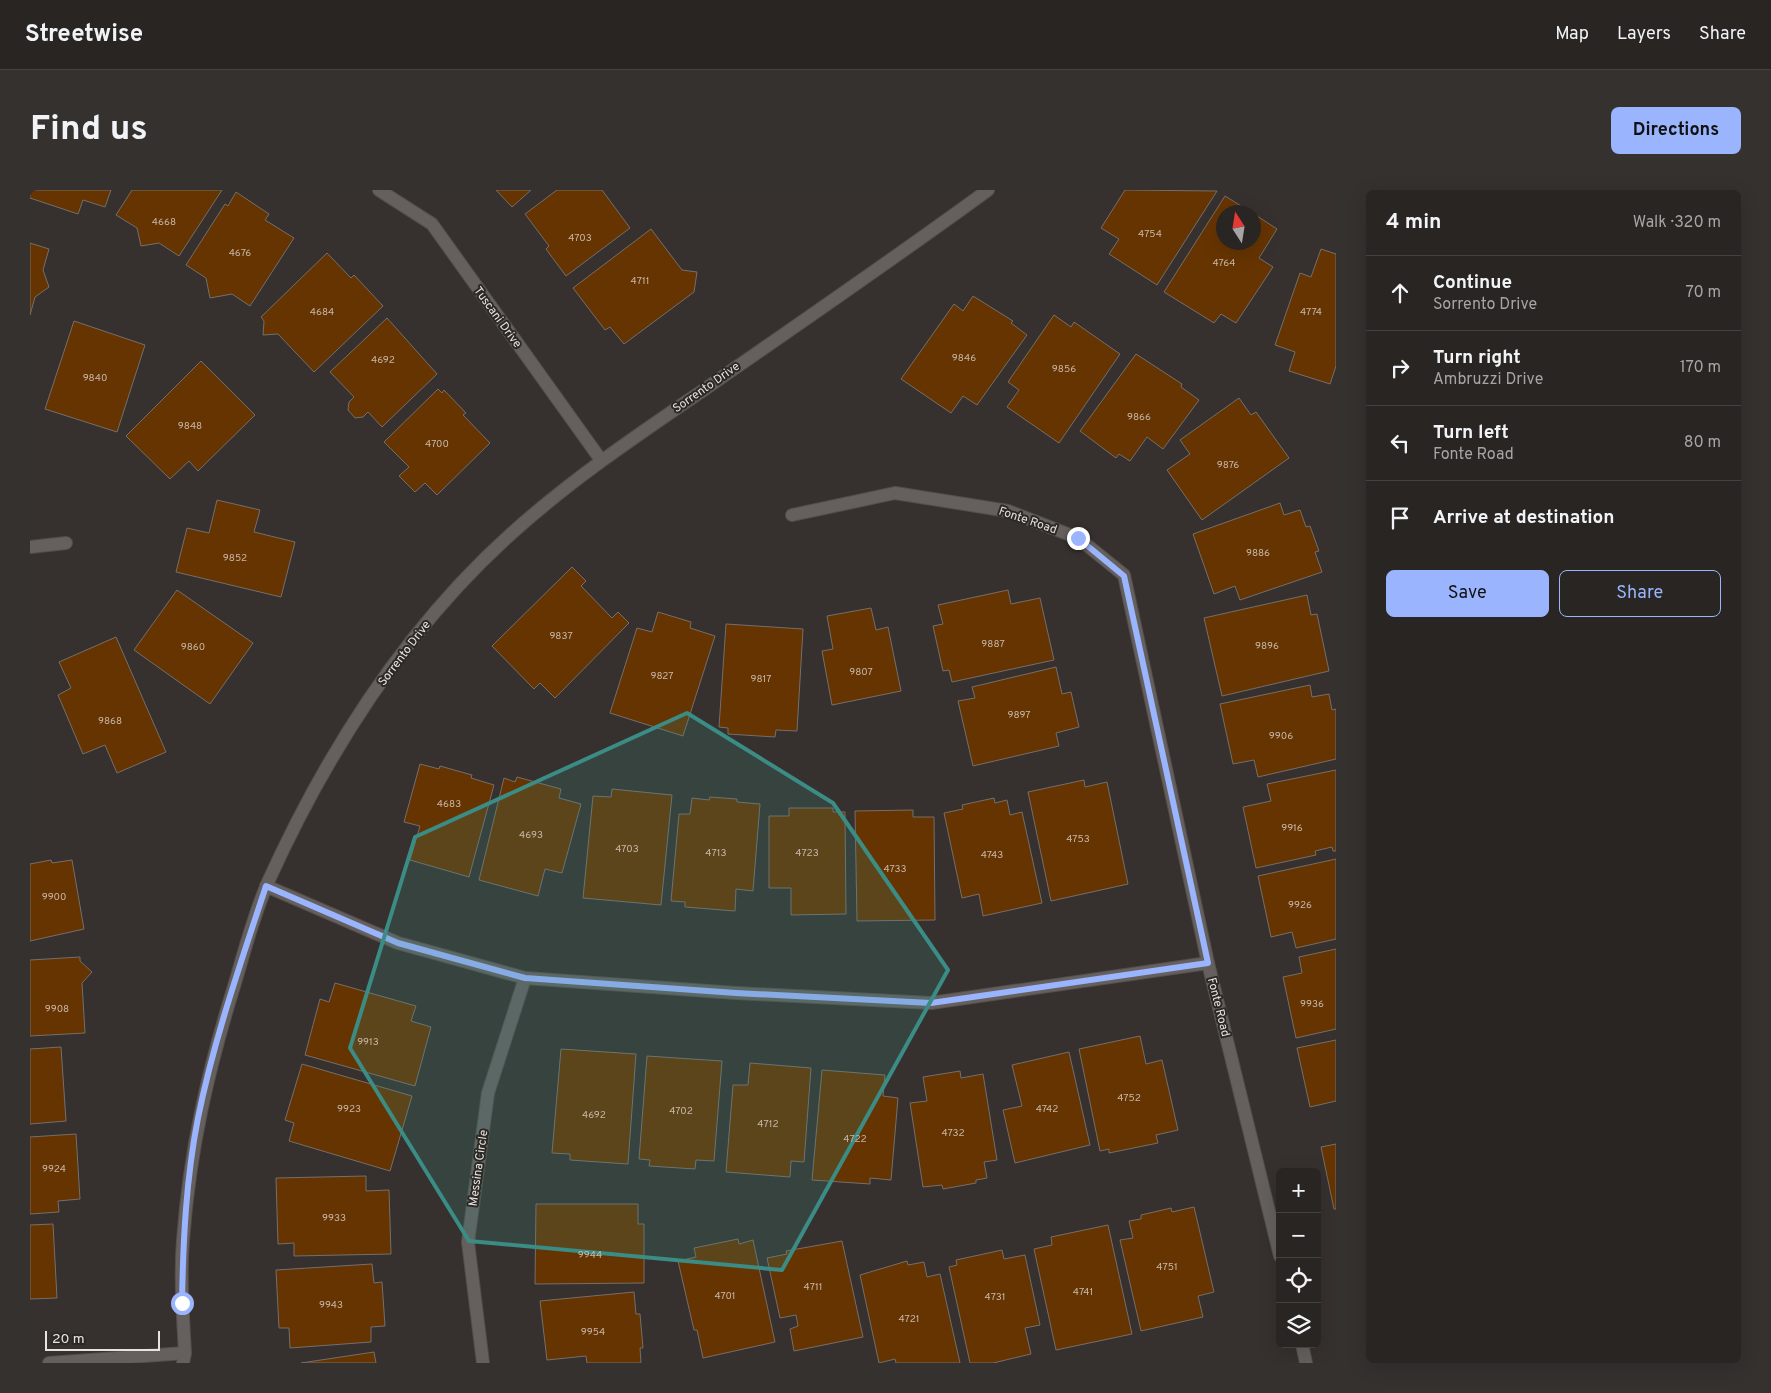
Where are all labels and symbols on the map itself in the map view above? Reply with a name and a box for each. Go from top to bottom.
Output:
north arrow [1216,205,1261,250]
house number: 4668 [152,216,176,229]
house number: 4754 [1138,228,1162,241]
house number: 4703 [568,232,592,245]
house number: 4676 [229,247,251,260]
house number: 4764 [1212,257,1236,270]
house number: 4711 [631,275,649,288]
street label: Tuscani Drive [470,284,525,351]
house number: 4684 [310,306,334,319]
house number: 4774 [1300,306,1322,319]
house number: 9846 [952,352,976,365]
house number: 4692 [371,354,395,367]
street label: Sorrento Drive [670,359,743,417]
house number: 9856 [1052,363,1076,376]
house number: 9840 [83,372,107,385]
house number: 9866 [1127,411,1151,424]
house number: 9848 [178,420,202,433]
house number: 4700 [425,438,449,451]
house number: 9876 [1217,459,1239,472]
street label: Fonte Road [996,504,1059,538]
route end [1067,527,1090,550]
house number: 9886 [1246,547,1270,560]
house number: 9852 [223,552,247,565]
street label: Sorrento Drive [375,618,435,690]
house number: 9837 [549,630,573,643]
house number: 9887 [981,638,1005,651]
house number: 9896 [1255,640,1279,653]
house number: 9860 [181,641,205,654]
house number: 9807 [849,666,873,679]
house number: 9827 [650,670,674,683]
house number: 9817 [751,673,771,686]
house number: 9897 [1008,709,1030,722]
house number: 9868 [98,715,122,728]
house number: 9906 [1269,730,1293,743]
house number: 4683 [437,798,461,811]
house number: 9916 [1281,822,1303,835]
house number: 4693 [519,829,543,842]
house number: 4753 [1066,833,1090,846]
house number: 4703 [615,843,639,856]
house number: 4713 [705,847,727,860]
house number: 4723 [795,847,819,860]
house number: 4743 [981,849,1003,862]
house number: 4733 [883,863,907,876]
house number: 9900 [42,891,66,904]
house number: 9926 [1288,899,1312,912]
street label: Fonte Road [1203,976,1233,1039]
house number: 9936 [1300,998,1324,1011]
house number: 9908 [45,1003,69,1016]
house number: 9913 [357,1036,379,1049]
house number: 4752 [1117,1092,1141,1105]
house number: 9923 [337,1103,361,1116]
house number: 4742 [1036,1103,1058,1116]
house number: 4702 [669,1105,693,1118]
house number: 4692 [582,1109,606,1122]
house number: 4712 [757,1118,779,1131]
house number: 4732 [941,1127,965,1140]
street label: Messina Circle [466,1129,492,1207]
house number: 4722 [843,1133,867,1146]
house number: 9924 [42,1163,66,1176]
house number: 9933 [322,1212,346,1225]
house number: 9944 [578,1249,602,1262]
house number: 4751 [1156,1261,1178,1274]
house number: 4711 [804,1281,822,1294]
house number: 4741 [1073,1286,1093,1299]
house number: 4701 [714,1290,736,1303]
house number: 4731 [985,1291,1005,1304]
route start [171,1292,194,1315]
house number: 9943 [319,1299,343,1312]
house number: 4721 [898,1313,920,1326]
house number: 9954 [581,1326,605,1339]
scale bar [45,1328,160,1351]

